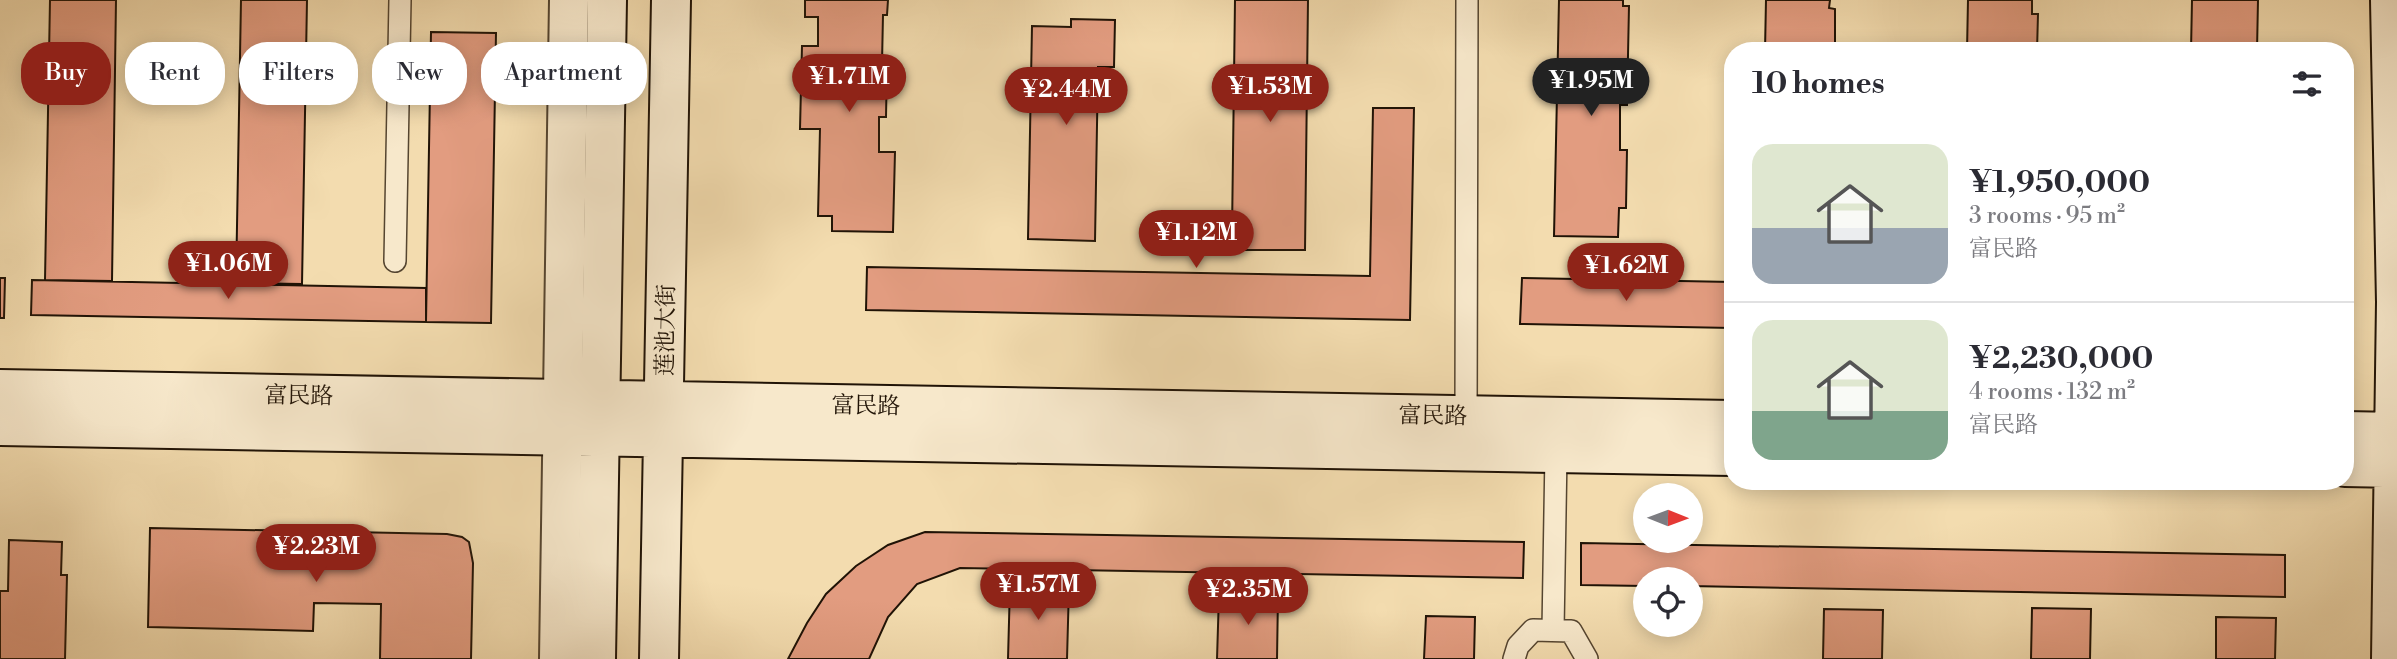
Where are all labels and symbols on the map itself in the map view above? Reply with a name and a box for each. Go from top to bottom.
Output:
pin: ¥1.71M [792,54,906,114]
pin: ¥1.95M [1534,58,1648,118]
pin: ¥1.53M [1213,64,1327,124]
pin: ¥2.44M [1009,68,1123,127]
pin: ¥1.12M [1139,210,1253,270]
pin: ¥1.06M [171,242,285,301]
pin: ¥1.62M [1569,244,1683,303]
street label: 莲池大街 [651,284,681,376]
street label: 富民路 [264,381,334,411]
street label: 富民路 [831,391,901,421]
street label: 富民路 [1398,401,1468,431]
north arrow [1633,483,1703,553]
pin: ¥2.23M [259,524,373,584]
pin: ¥1.57M [981,562,1095,622]
pin: ¥2.35M [1191,568,1305,627]

